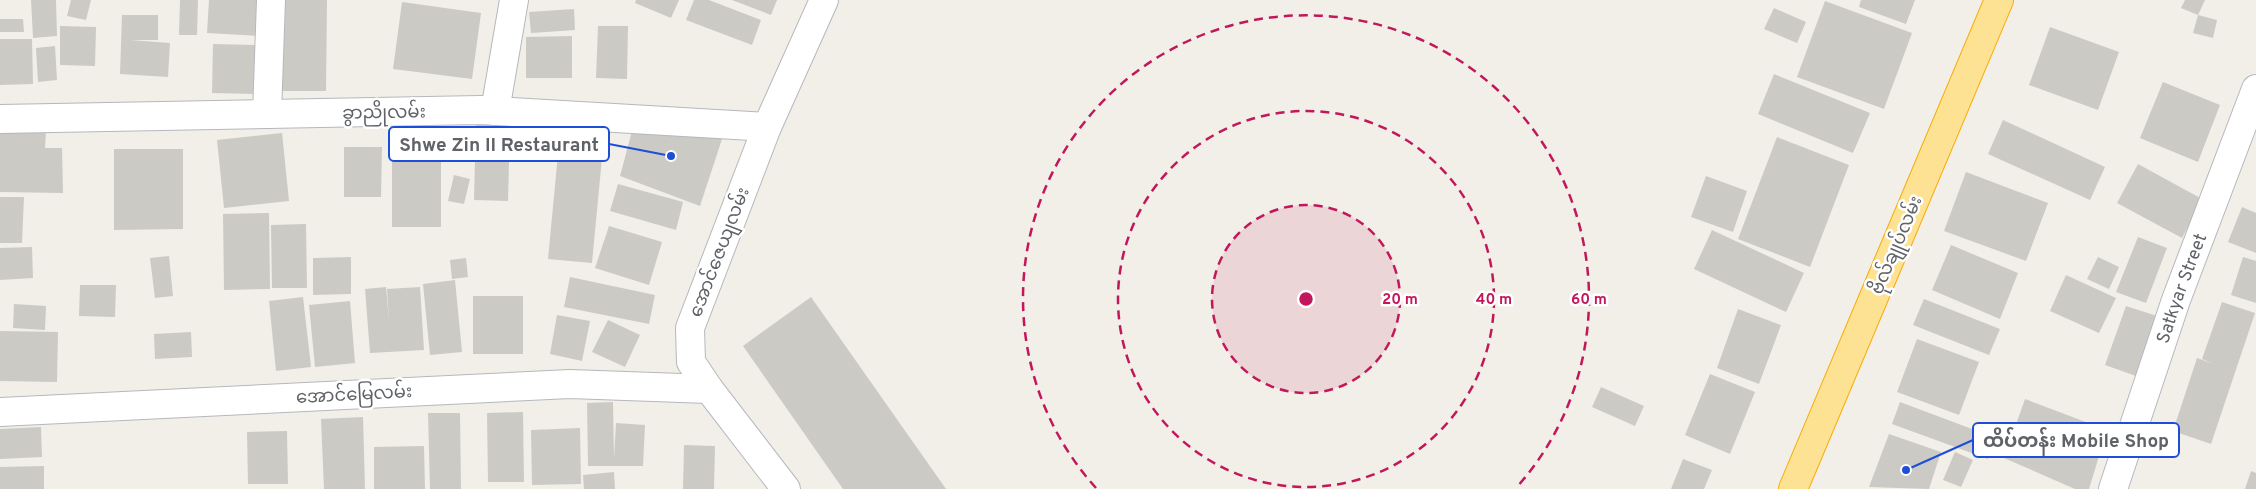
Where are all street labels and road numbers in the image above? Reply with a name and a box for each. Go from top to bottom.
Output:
street label: ခွာညိုလမ်း [342,97,426,128]
street label: အောင်ဇေယျလမ်း [682,183,758,321]
street label: ဗိုလ်ချုပ်လမ်း [1863,191,1930,299]
street label: Satkyar Street [2152,231,2213,347]
street label: အောင်မြေလမ်း [295,378,413,412]

